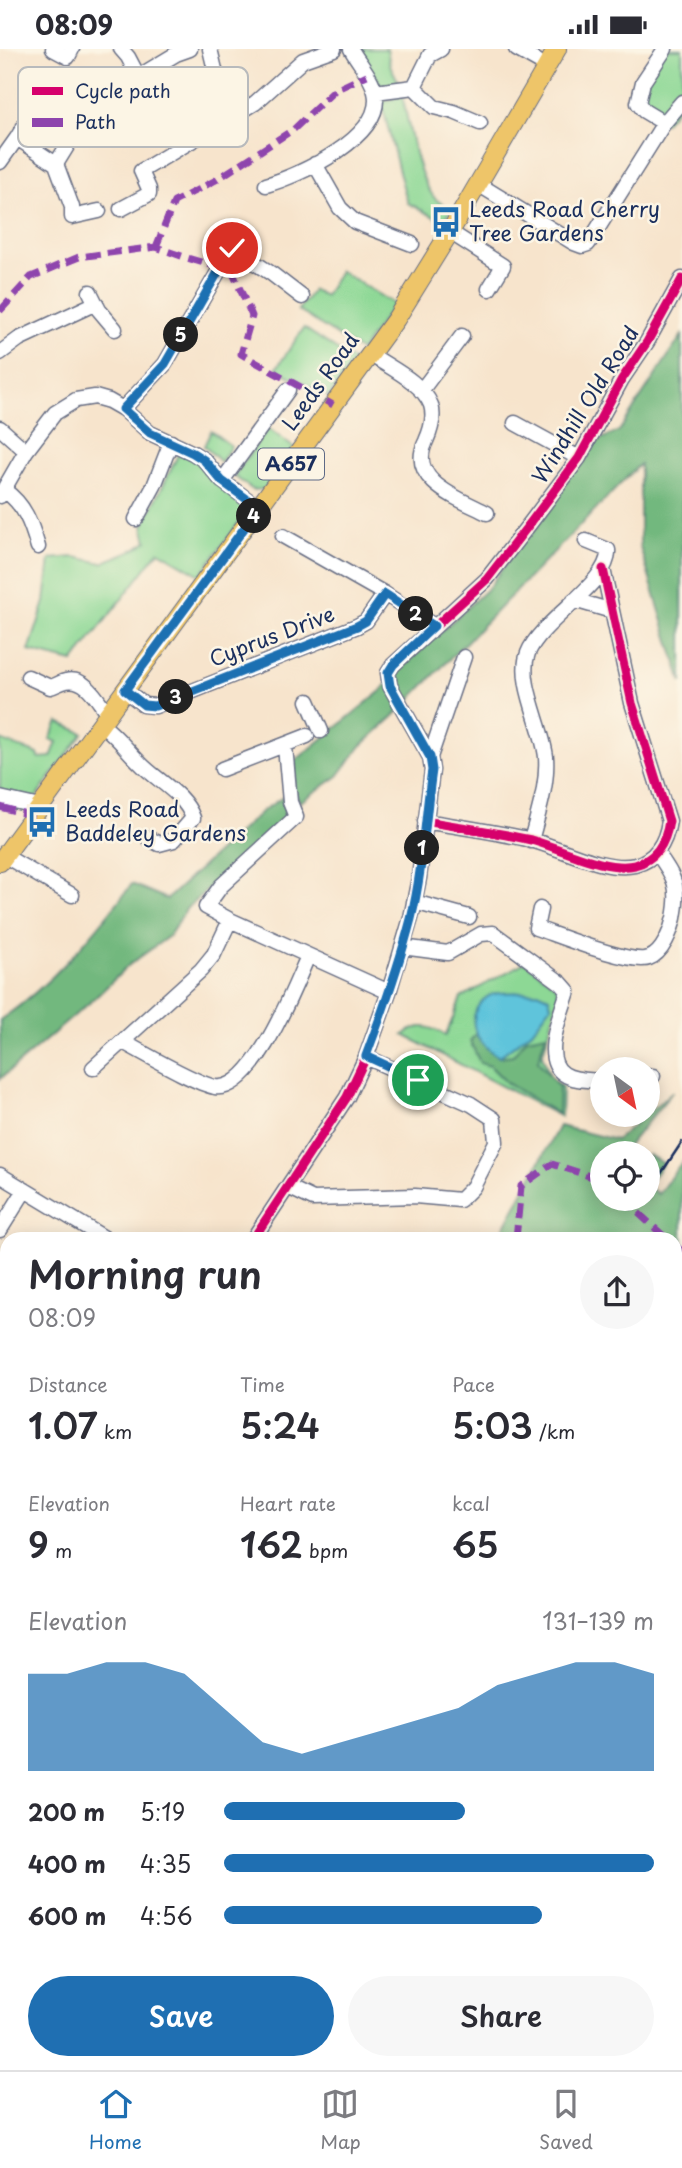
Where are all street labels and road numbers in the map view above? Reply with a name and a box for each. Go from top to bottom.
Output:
street label: Windhill Old Road [523,319,646,489]
street label: Leeds Road [273,325,366,437]
road number: A657 [258,449,324,479]
street label: Cyprus Drive [204,597,339,674]

